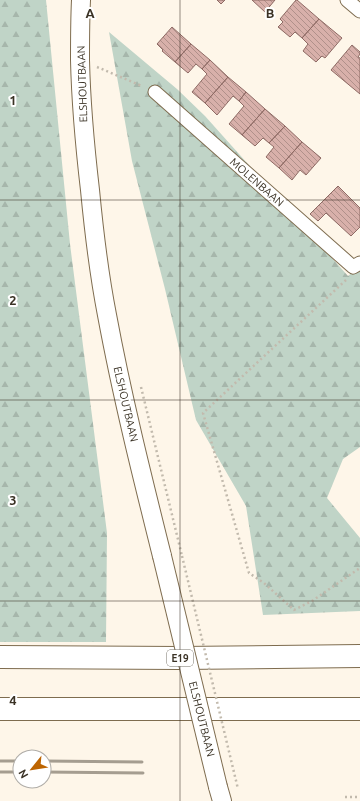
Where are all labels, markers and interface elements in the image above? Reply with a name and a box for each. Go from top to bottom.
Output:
text: A [85,6,95,20]
text: B [266,6,275,20]
street label: ELSHOUTBAAN [75,45,89,123]
text: 1 [9,93,17,107]
street label: MOLENBAAN [228,155,286,209]
text: 2 [9,293,17,307]
street label: ELSHOUTBAAN [111,365,141,443]
text: 3 [9,493,17,507]
road number: E19 [167,650,193,666]
street label: ELSHOUTBAAN [187,680,217,758]
text: 4 [9,693,17,707]
north arrow [12,749,52,789]
text: N [16,767,31,781]

